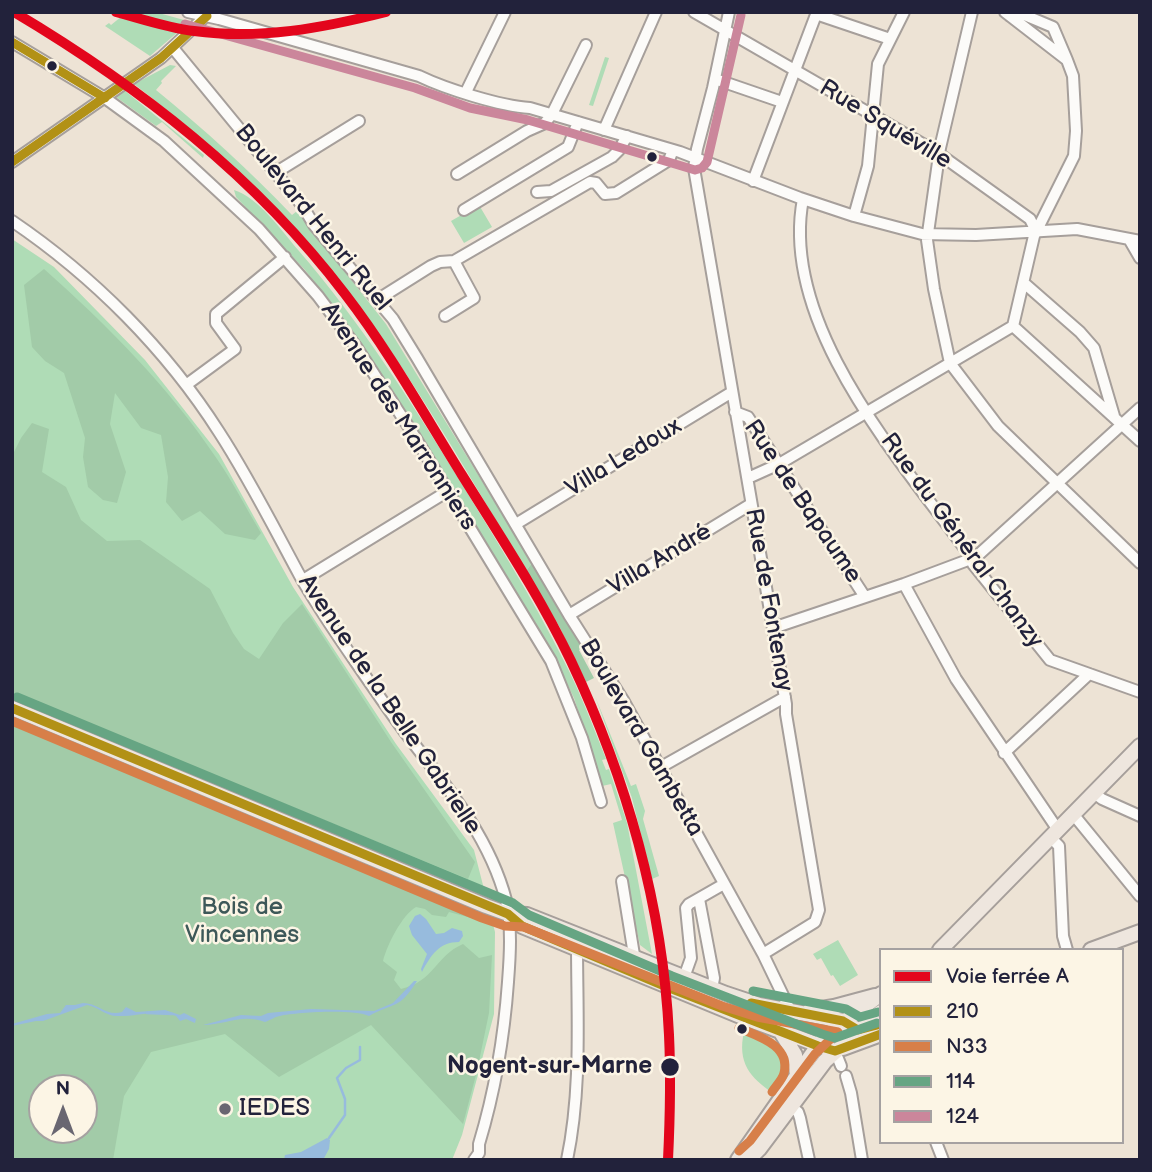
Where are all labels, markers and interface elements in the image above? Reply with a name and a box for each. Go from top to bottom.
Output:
unlabelled marker [45,59,59,73]
street label: Rue Squéville [814,74,956,176]
street label: Boulevard Henri Ruel [228,119,396,317]
unlabelled marker [645,150,659,164]
street label: Avenue des Marronniers [314,298,482,536]
street label: Villa Ledoux [561,412,687,504]
street label: Rue de Bapaume [737,415,867,589]
street label: Rue du Général Chanzy [873,428,1049,654]
street label: Rue de Fontenay [738,506,798,694]
street label: Villa André [603,518,717,602]
street label: Avenue de la Belle Gabrielle [291,570,487,840]
street label: Boulevard Gambetta [573,634,709,842]
park label: Bois de Vincennes [185,894,299,950]
legend [879,948,1124,1144]
text: Voie ferrée A [946,964,1069,989]
text: 210 [946,999,979,1024]
unlabelled marker [735,1022,749,1036]
text: N33 [946,1034,988,1059]
place label: Nogent-sur-Marne [447,1053,652,1081]
marker: Nogent-sur-Marne [659,1056,681,1078]
text: 114 [946,1069,975,1094]
north arrow [28,1074,98,1144]
text: N [56,1078,70,1101]
place label: IEDES [239,1095,310,1123]
marker: IEDES [217,1101,233,1117]
text: 124 [946,1104,979,1129]

